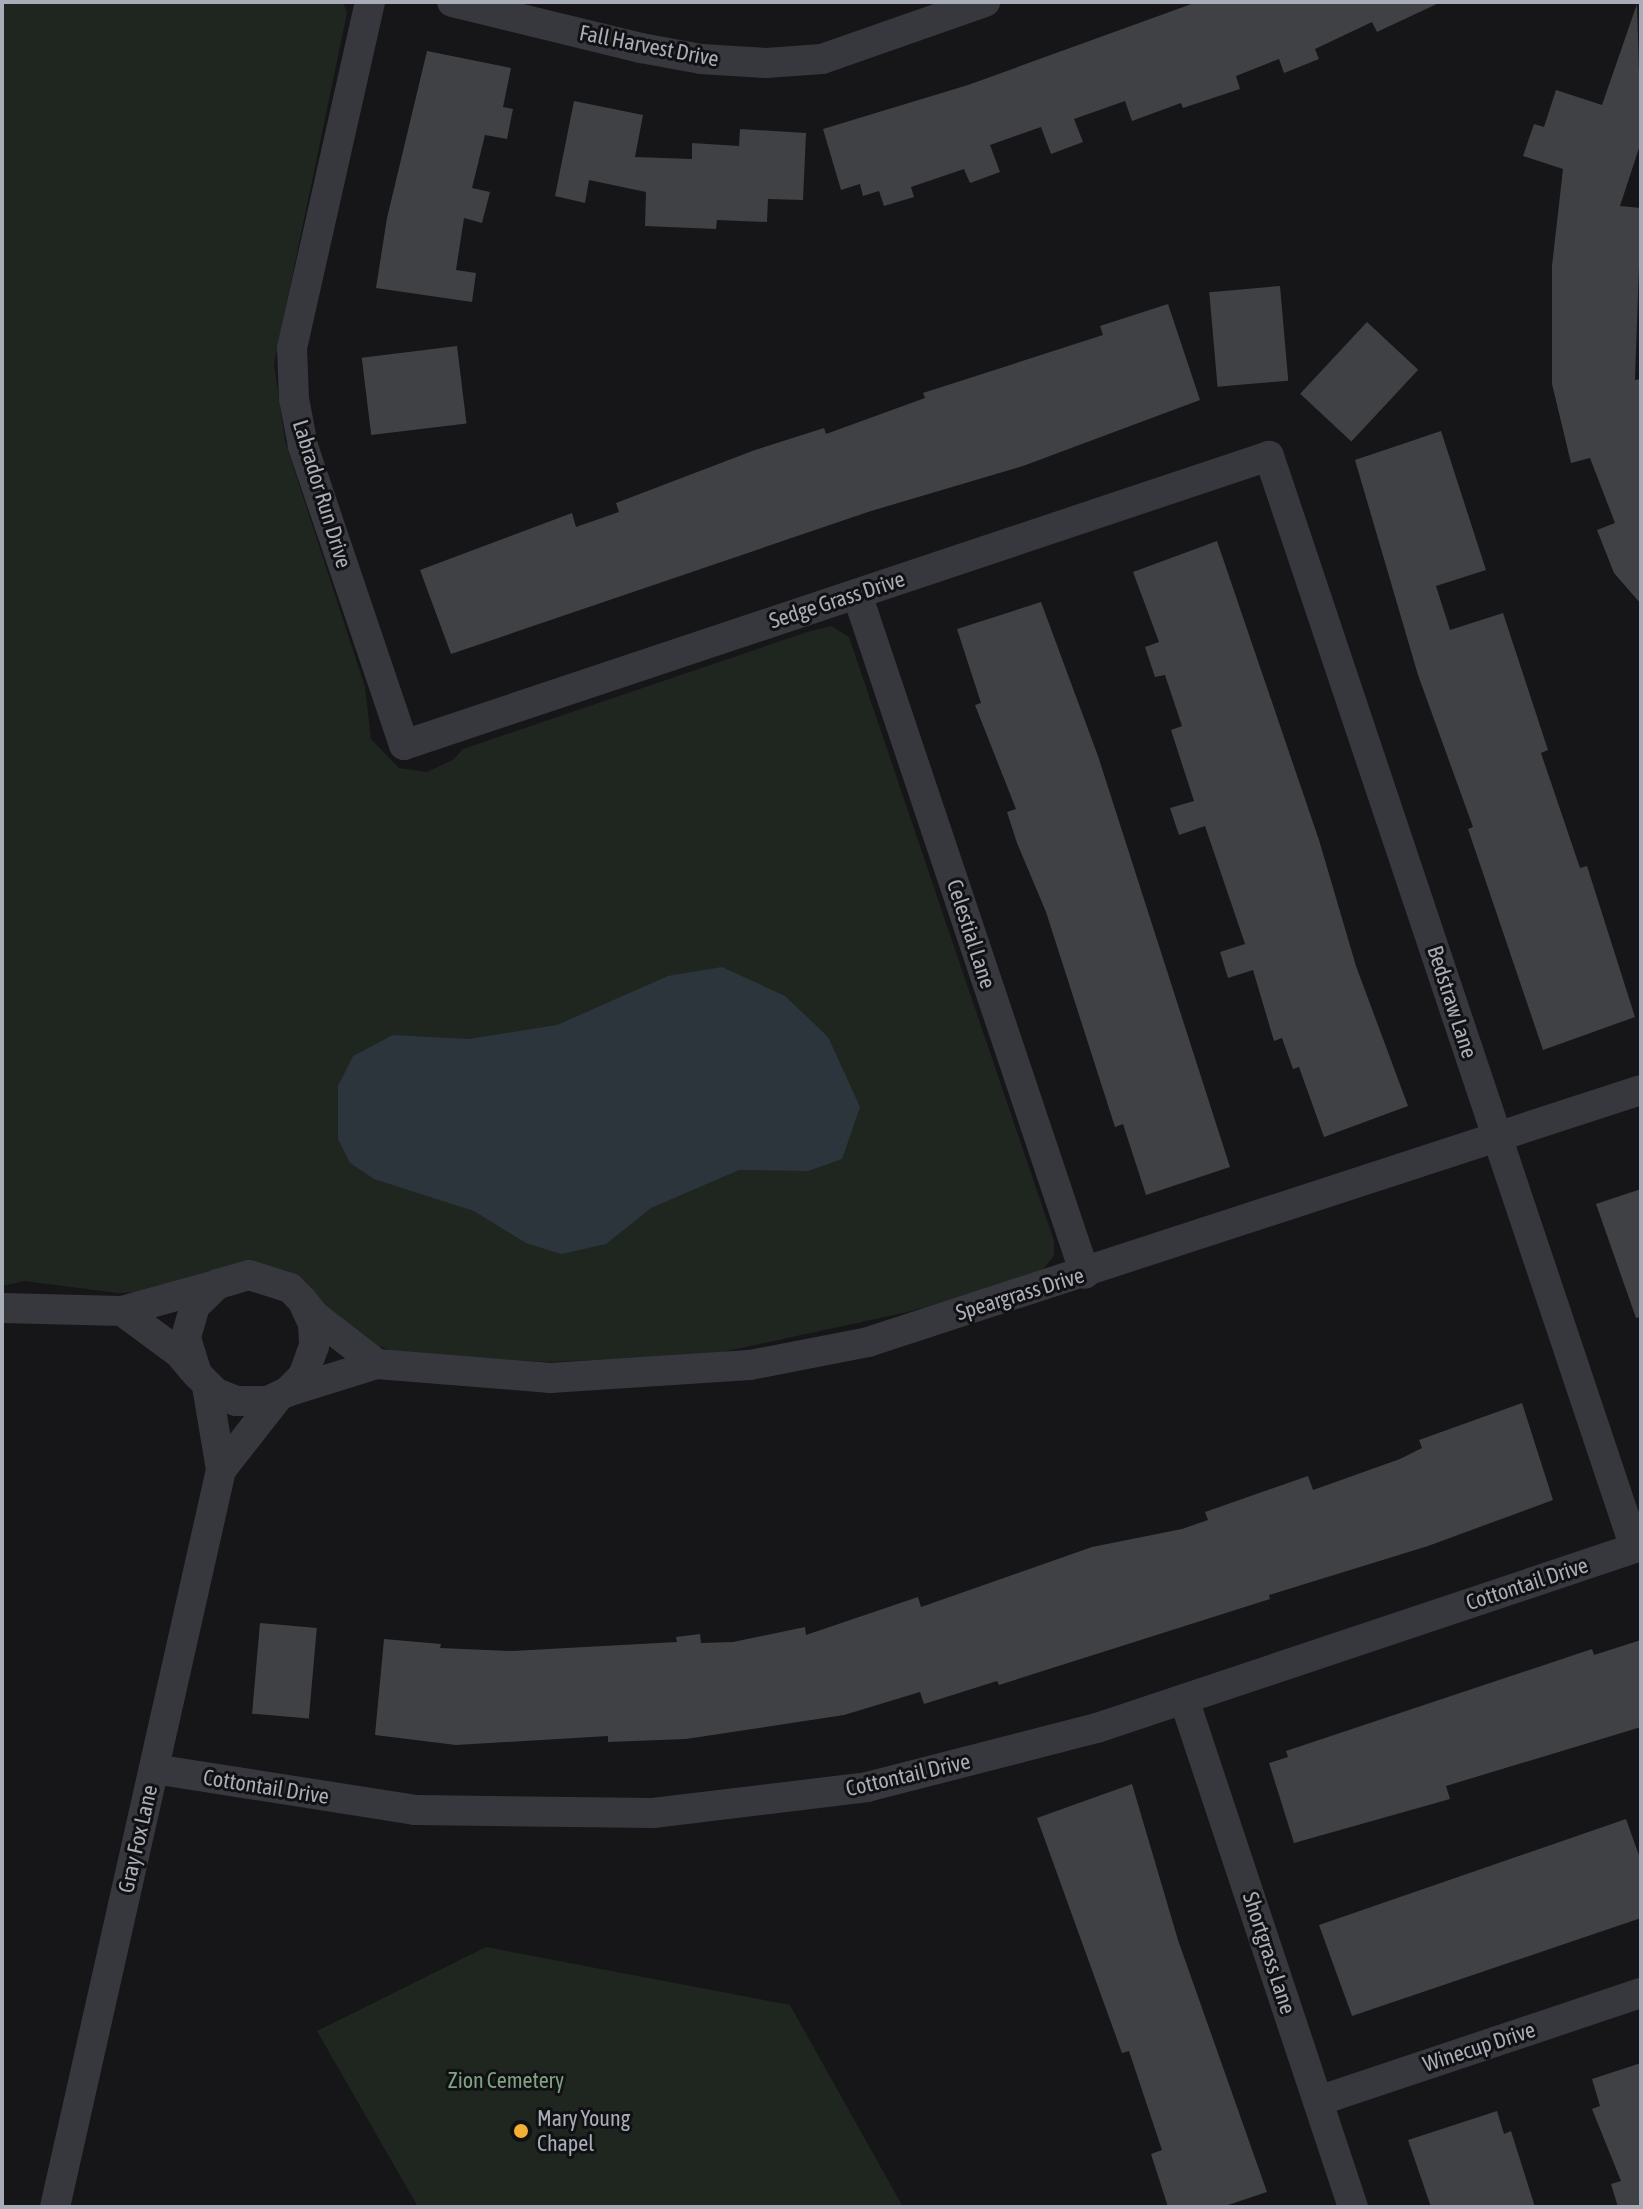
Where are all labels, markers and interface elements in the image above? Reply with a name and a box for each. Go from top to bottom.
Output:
street label: Fall Harvest Drive [577,20,721,72]
street label: Labrador Run Drive [287,417,357,571]
street label: Sedge Grass Drive [766,566,908,634]
street label: Celestial Lane [941,876,1001,992]
street label: Bedstraw Lane [1421,942,1483,1062]
street label: Speargrass Drive [953,1262,1087,1326]
street label: Cottontail Drive [1463,1552,1591,1616]
street label: Cottontail Drive [843,1748,973,1802]
street label: Cottontail Drive [201,1764,331,1810]
street label: Gray Fox Lane [113,1783,163,1895]
street label: Shortgrass Lane [1237,1889,1301,2017]
street label: Winecup Drive [1420,2016,1538,2078]
park label: Zion Cemetery [448,2068,564,2094]
place label: Mary Young Chapel [537,2105,630,2156]
marker: Mary Young Chapel [512,2122,530,2140]

